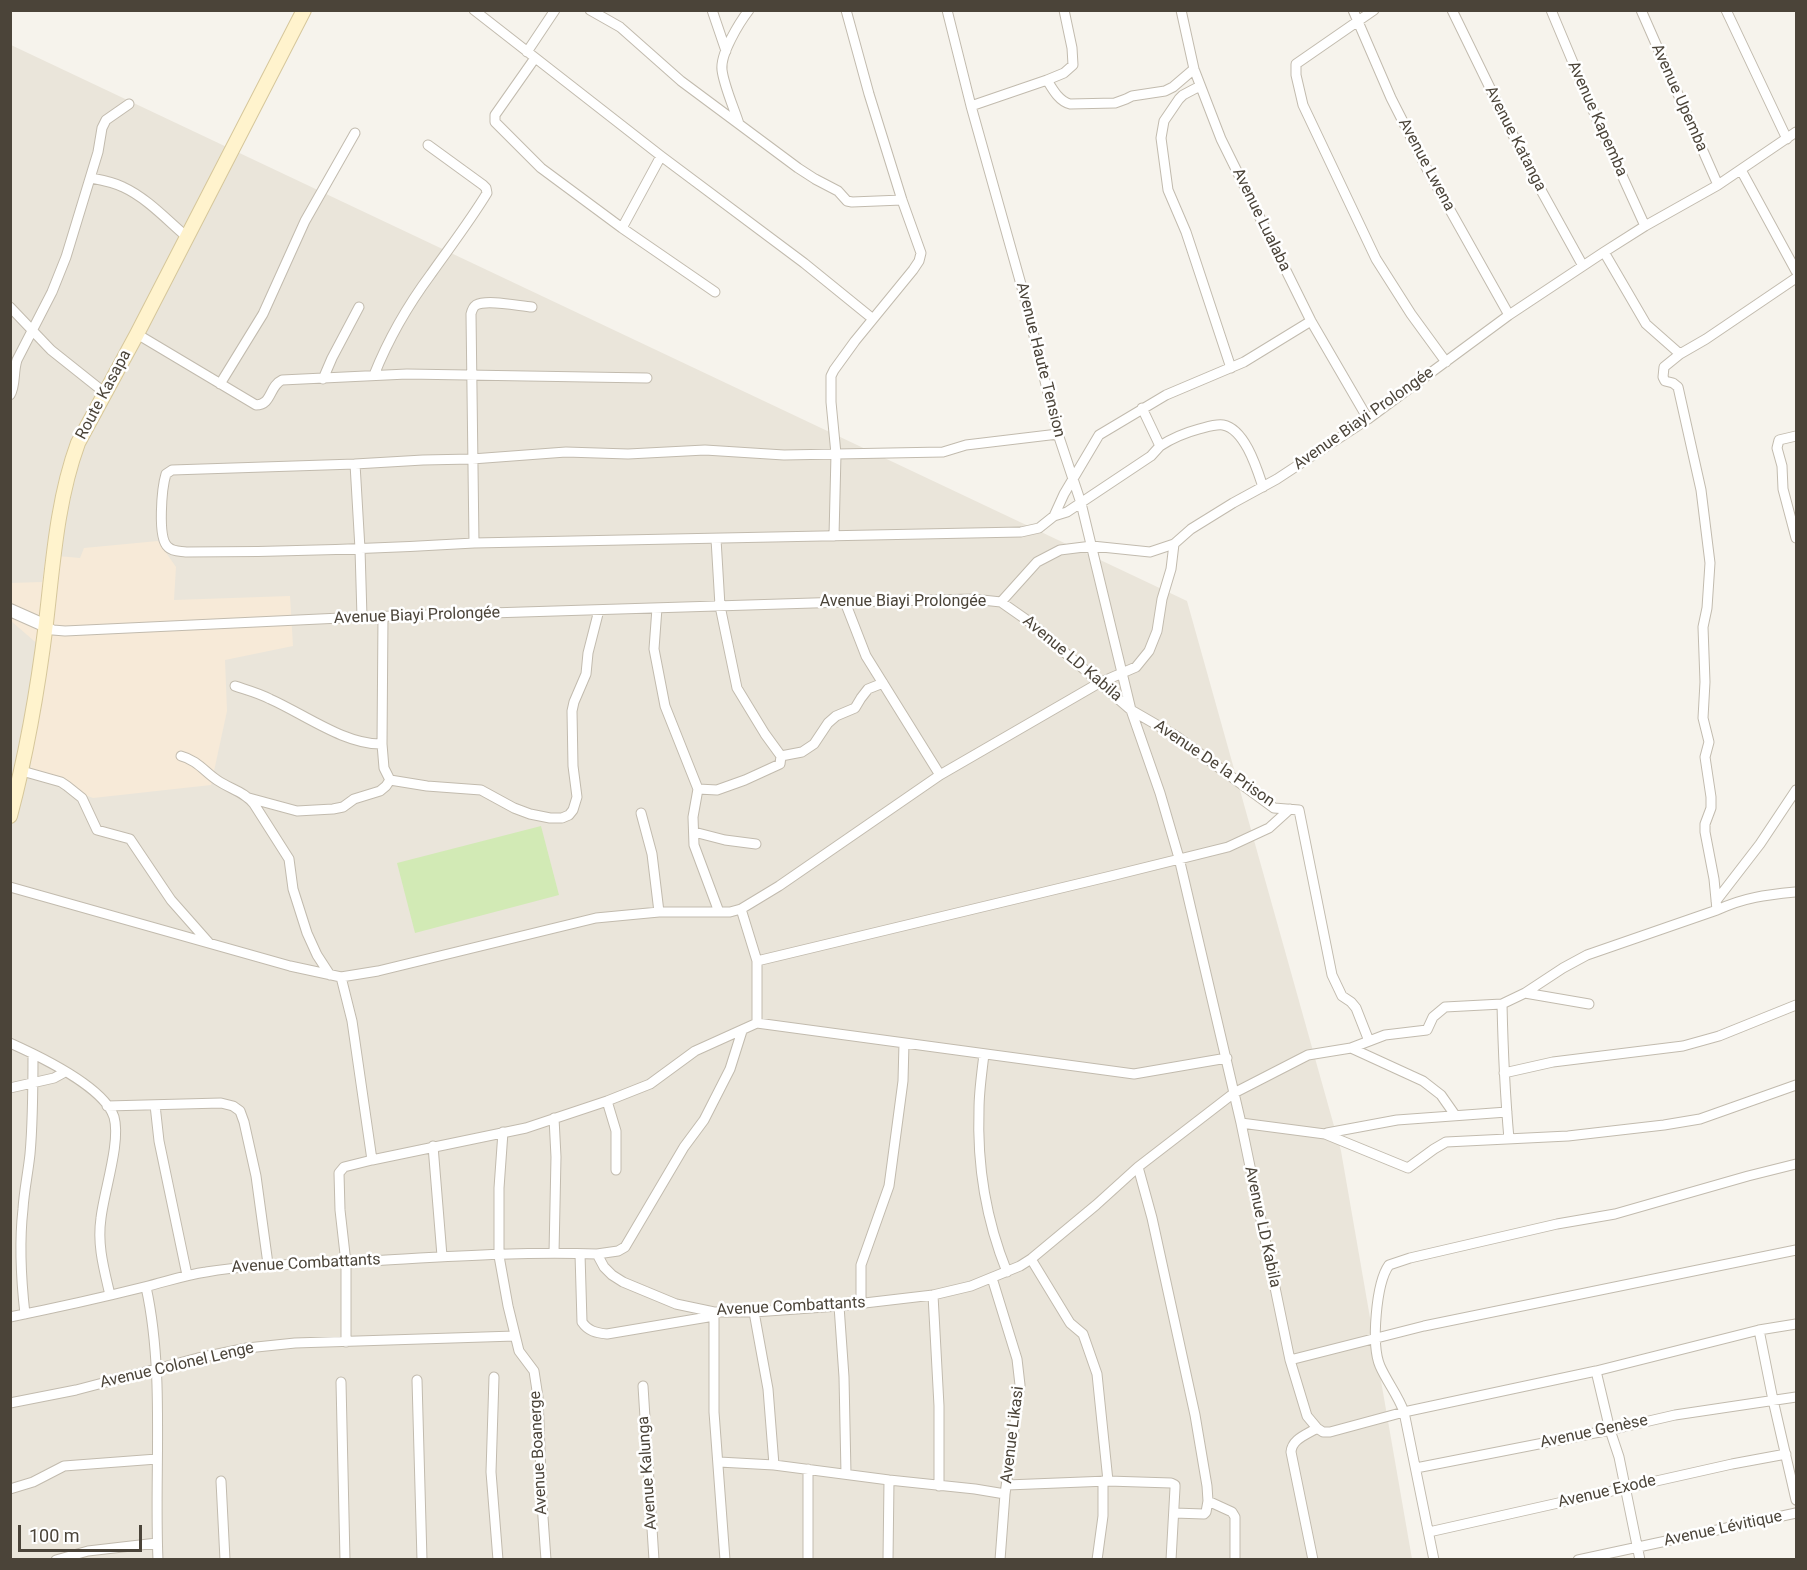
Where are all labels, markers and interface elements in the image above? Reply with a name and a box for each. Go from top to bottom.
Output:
street label: Avenue Upemba [1647,41,1711,155]
street label: Avenue Kapemba [1563,58,1631,180]
street label: Avenue Katanga [1480,83,1550,195]
street label: Avenue Lwena [1394,115,1458,215]
street label: Avenue Lualaba [1228,165,1294,275]
street label: Avenue Haute Tension [1011,280,1069,440]
street label: Route Kasapa [72,347,136,443]
street label: Avenue Biayi Prolongée [1290,363,1438,475]
street label: Avenue Biayi Prolongée [820,592,986,612]
street label: Avenue Biayi Prolongée [333,604,501,628]
street label: Avenue LD Kabila [1018,612,1126,706]
street label: Avenue De la Prison [1150,716,1278,812]
street label: Avenue LD Kabila [1240,1165,1284,1289]
street label: Avenue Combattants [231,1251,381,1277]
street label: Avenue Combattants [716,1294,866,1320]
street label: Avenue Colonel Lenge [98,1339,256,1393]
street label: Avenue Likasi [998,1385,1028,1485]
street label: Avenue Boanerge [526,1391,552,1515]
street label: Avenue Genèse [1538,1411,1650,1453]
street label: Avenue Kalunga [634,1415,662,1531]
street label: Avenue Exode [1556,1471,1658,1513]
street label: Avenue Lévitique [1662,1507,1784,1551]
scale bar [21,1513,146,1551]
text: 100 m [29,1525,80,1546]

